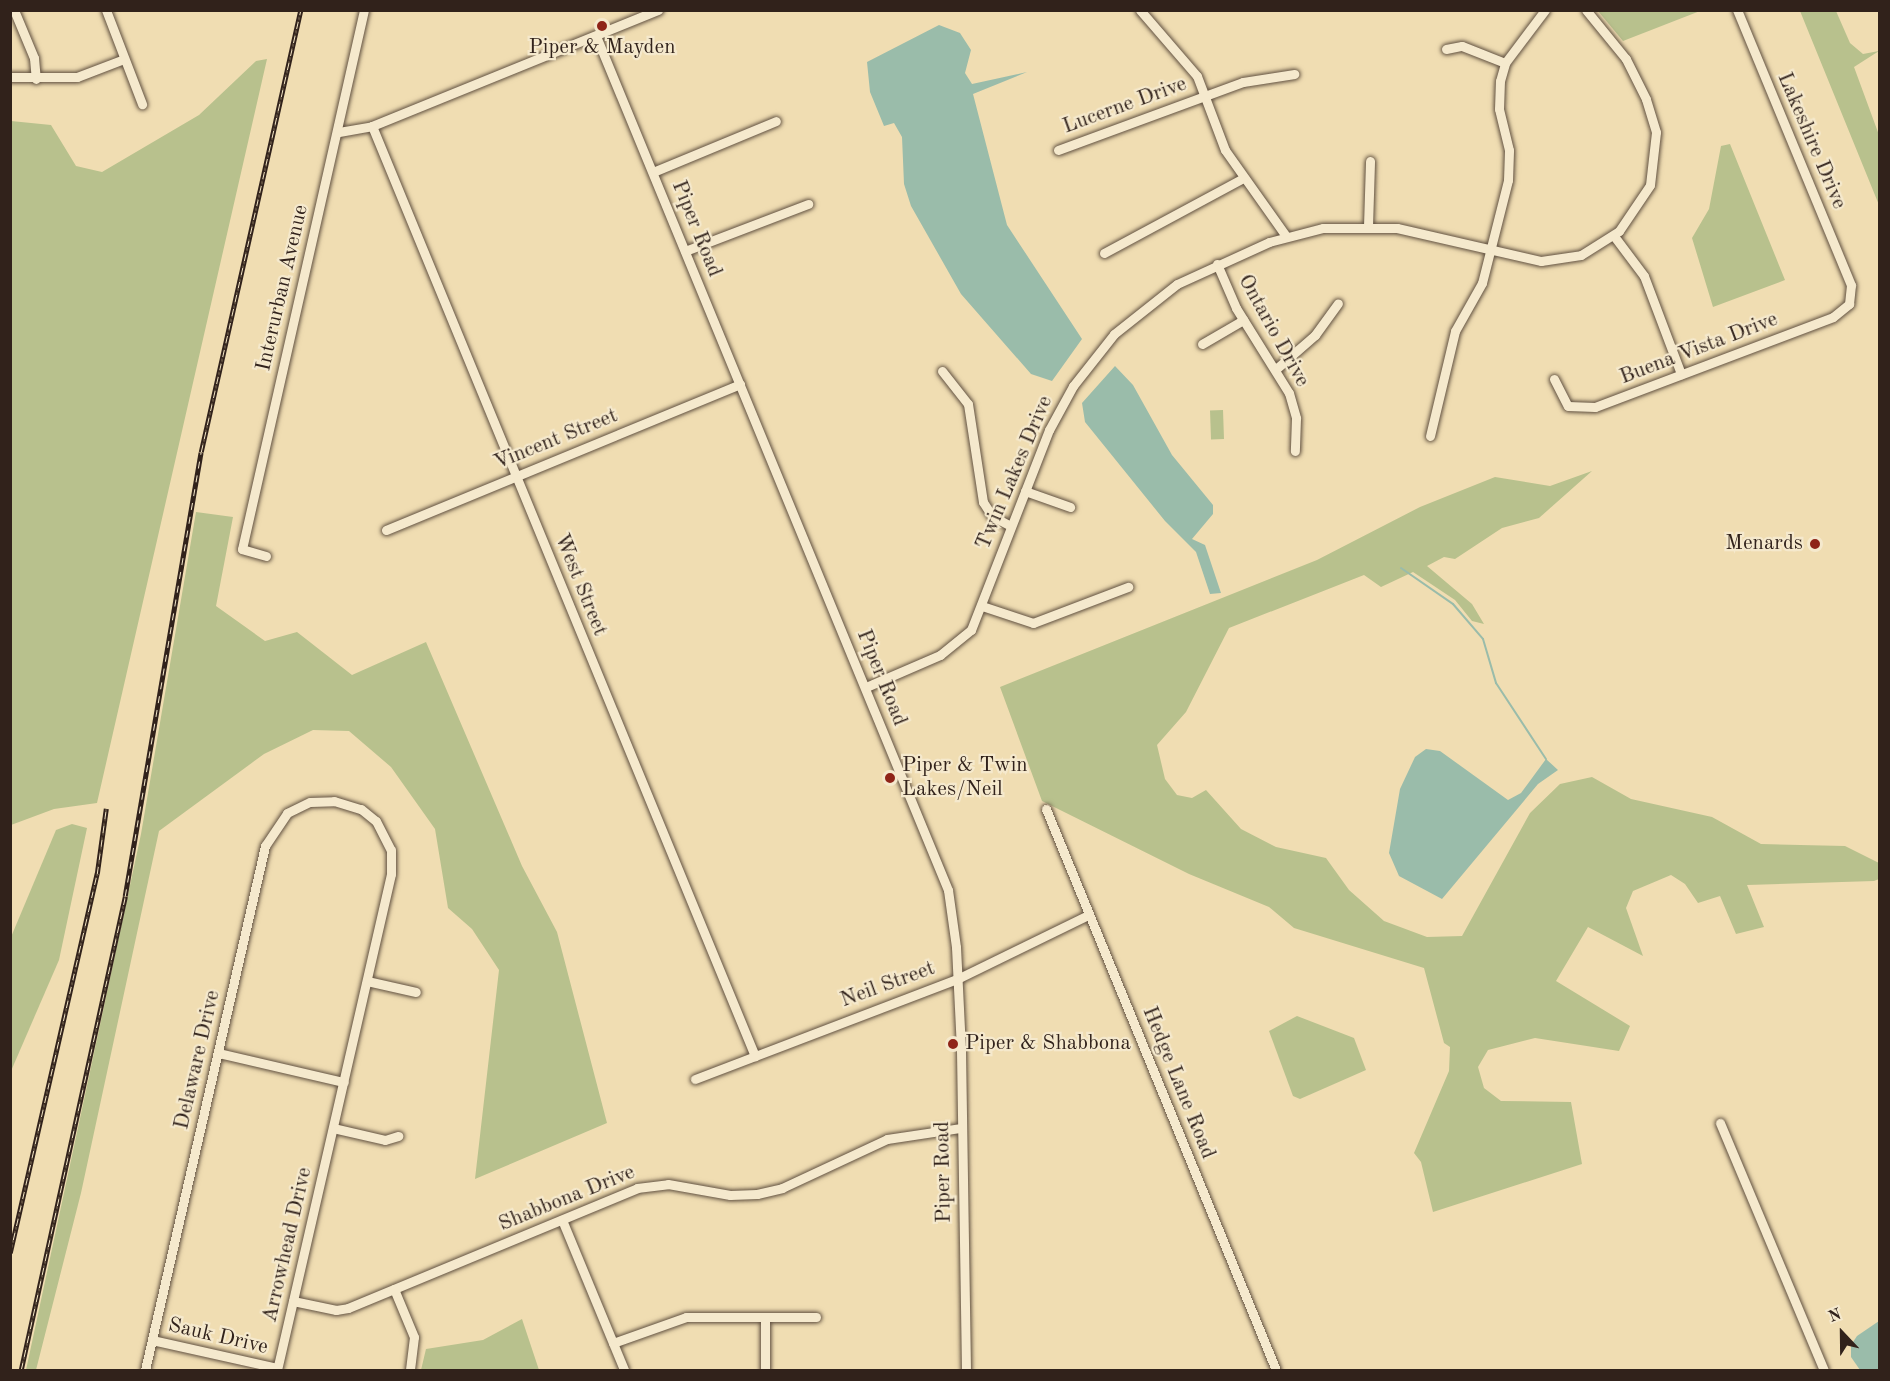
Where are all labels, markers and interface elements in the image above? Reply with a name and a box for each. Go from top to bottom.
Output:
marker: Piper & Mayden [595,19,609,33]
place label: Piper & Mayden [528,35,676,61]
street label: Lakeshire Drive [1771,69,1851,213]
street label: Lucerne Drive [1060,72,1190,140]
street label: Piper Road [665,177,727,281]
street label: Interurban Avenue [252,202,314,374]
street label: Ontario Drive [1232,270,1314,392]
street label: Buena Vista Drive [1616,307,1782,391]
street label: Twin Lakes Drive [971,392,1059,554]
street label: Vincent Street [490,404,622,476]
street label: West Street [548,530,612,640]
place label: Menards [1725,531,1803,557]
marker: Menards [1808,537,1822,551]
street label: Piper Road [850,626,912,730]
place label: Piper & Twin Lakes/Neil [902,753,1028,803]
marker: Piper & Twin Lakes/Neil [883,771,897,785]
street label: Neil Street [837,956,939,1014]
street label: Delaware Drive [170,988,226,1132]
street label: Hedge Lane Road [1136,1003,1220,1163]
place label: Piper & Shabbona [965,1031,1131,1057]
marker: Piper & Shabbona [946,1037,960,1051]
street label: Piper Road [931,1121,957,1223]
street label: Shabbona Drive [495,1160,639,1238]
street label: Arrowhead Drive [258,1165,318,1325]
north arrow [1812,1303,1872,1363]
text: N [1827,1307,1844,1326]
street label: Sauk Drive [166,1313,270,1361]

